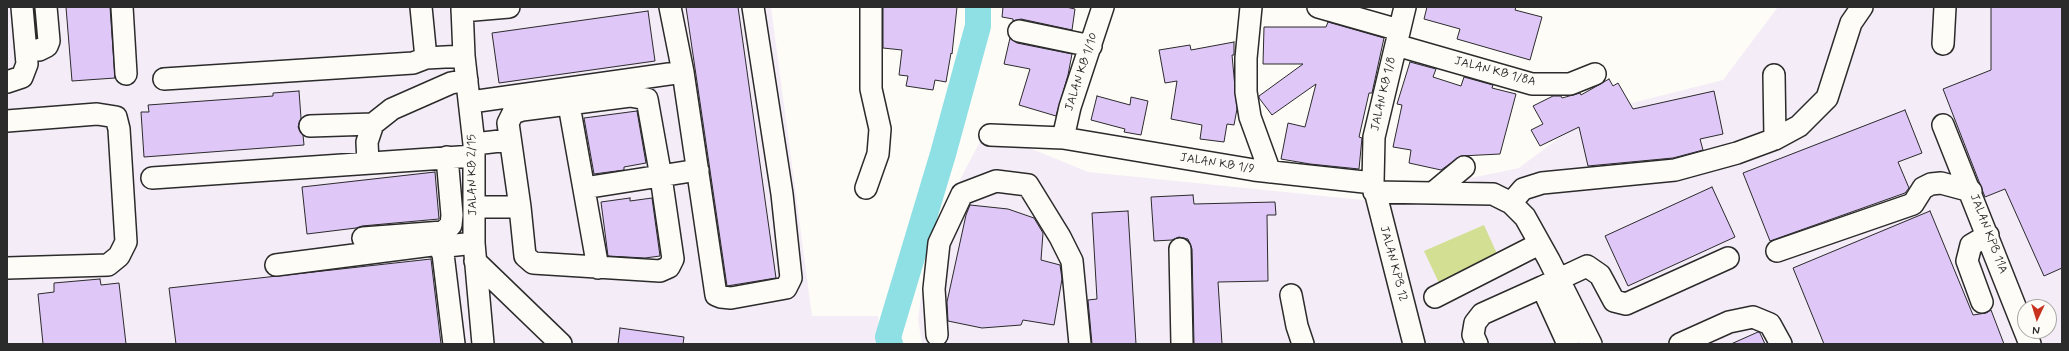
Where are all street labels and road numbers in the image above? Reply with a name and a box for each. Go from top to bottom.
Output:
street label: JALAN KB 1/10 [1063,31,1101,113]
street label: JALAN KB 1/8A [1453,54,1537,90]
street label: JALAN KB 1/8 [1368,55,1400,133]
street label: JALAN KB 2/15 [465,134,481,216]
street label: JALAN KB 1/9 [1179,151,1255,177]
street label: JALAN KPB 11A [1966,192,2010,276]
street label: JALAN KPB 12 [1376,225,1410,303]

